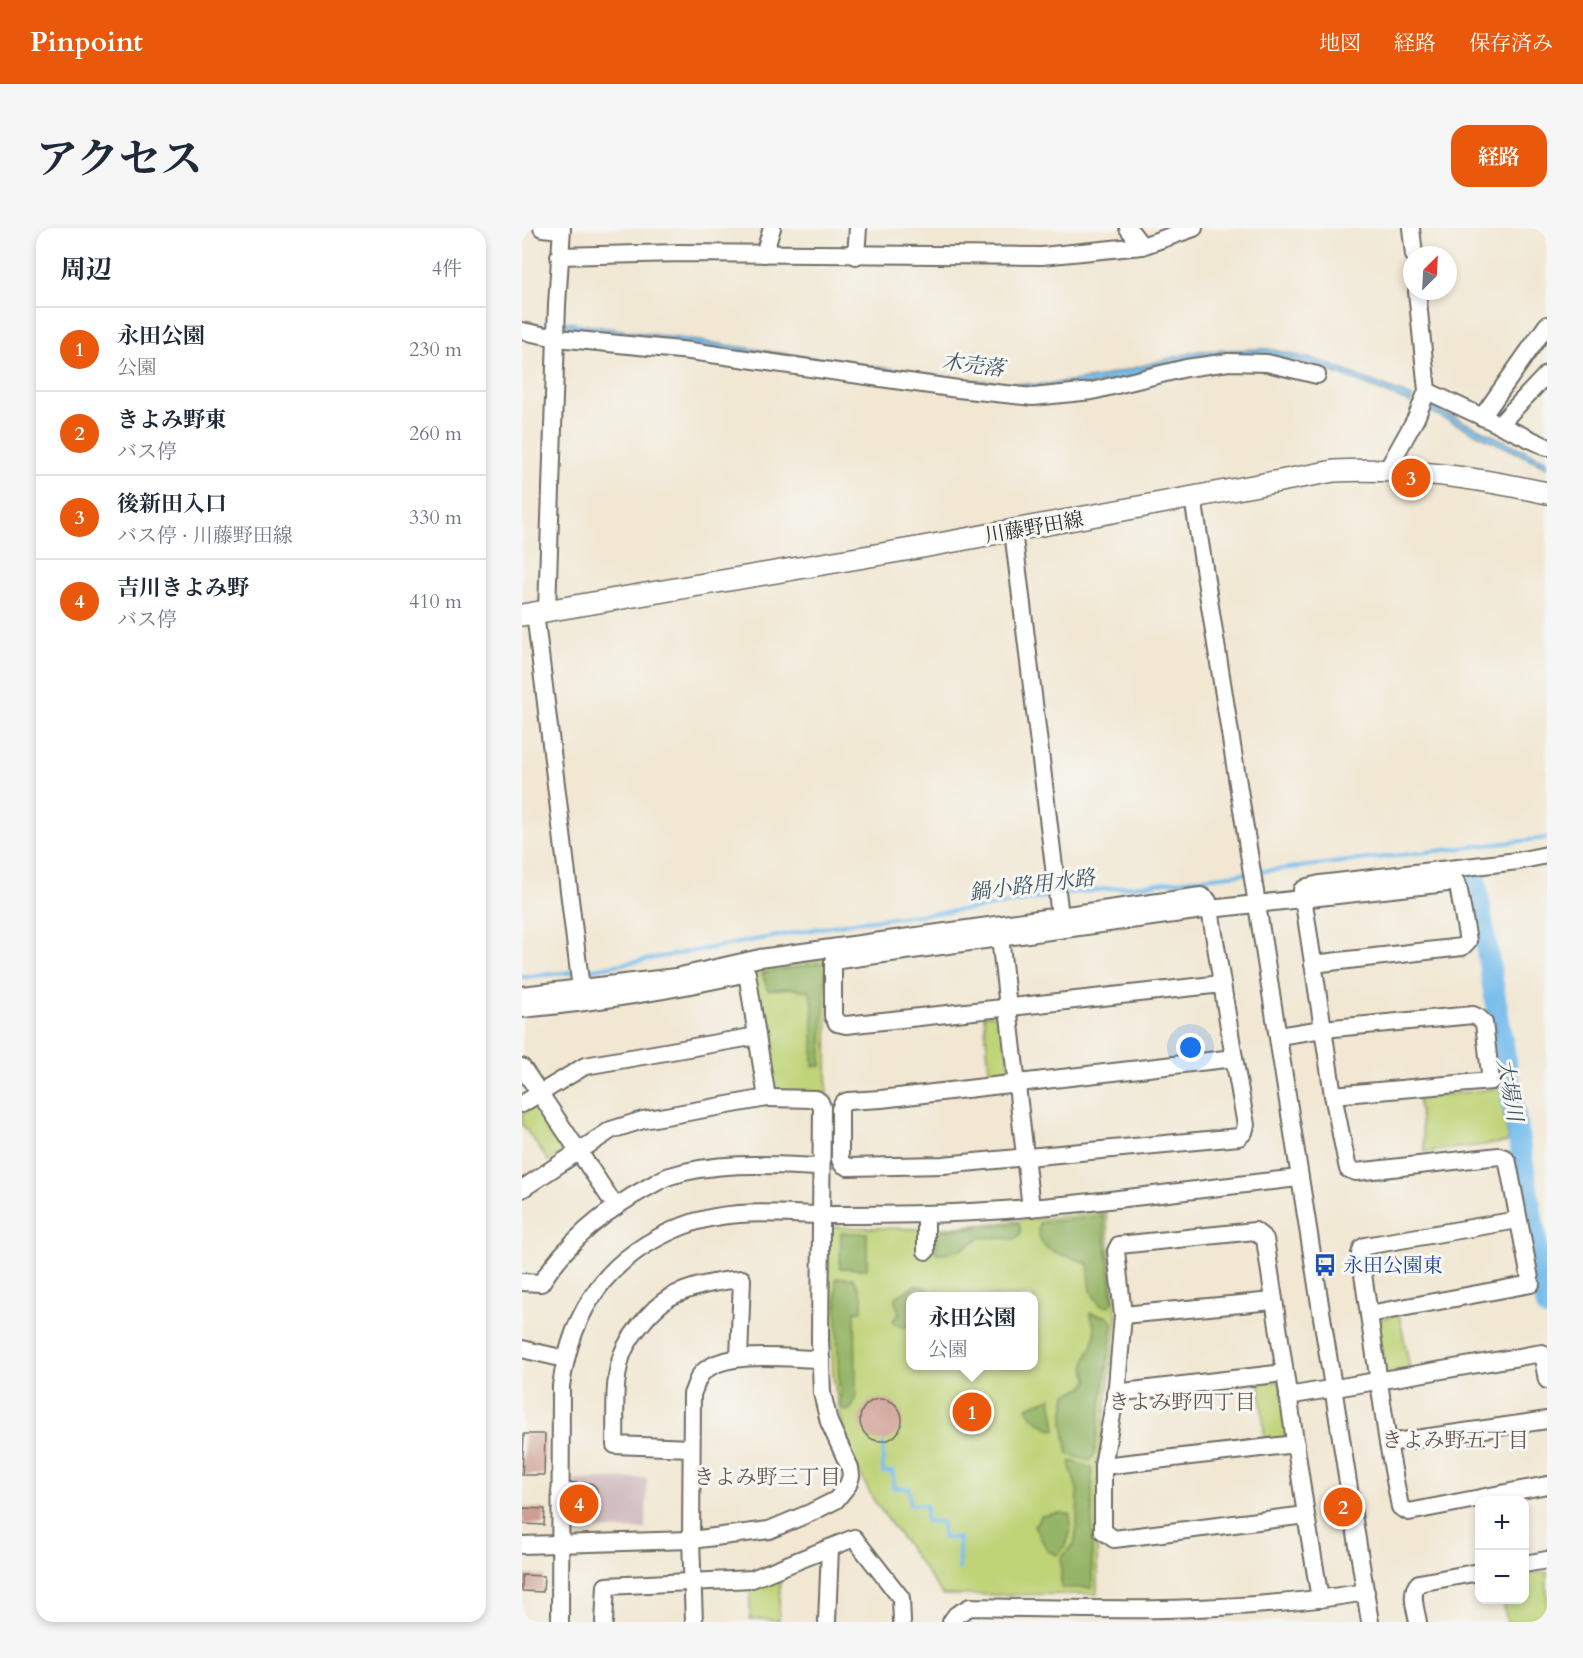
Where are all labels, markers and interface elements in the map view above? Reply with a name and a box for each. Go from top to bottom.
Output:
text: Pinpoint [30,23,143,61]
text: 地図 [1319,29,1361,58]
text: 経路 [1394,29,1436,58]
text: 保存済み [1469,29,1553,58]
button: 経路 [1451,125,1547,187]
text: アクセス [36,131,203,188]
north arrow [1403,246,1457,300]
text: 周辺 [60,252,112,287]
text: 4件 [432,255,462,282]
text: 永田公園 [117,321,205,351]
text: 1 [74,336,85,363]
text: 230 m [409,336,462,363]
water label: 木売落 [940,347,1009,384]
text: 公園 [117,354,157,381]
text: きよみ野東 [117,405,227,435]
text: 2 [74,420,85,447]
text: 260 m [409,420,462,447]
text: バス停 [117,438,177,465]
pin: 3 [1392,456,1430,500]
text: 後新田入口 [117,489,227,519]
text: 3 [74,504,85,531]
text: 330 m [409,504,462,531]
street label: 川藤野田線 [983,506,1086,549]
text: バス停 · 川藤野田線 [117,522,293,549]
text: 吉川きよみ野 [117,573,249,603]
text: 4 [74,588,85,615]
text: 410 m [409,588,462,615]
text: バス停 [117,606,177,633]
water label: 鍋小路用水路 [968,863,1098,908]
your location [1176,1033,1205,1062]
water label: 大場川 [1490,1057,1530,1126]
bus stop icon: 永田公園東 [1312,1252,1338,1278]
place label: 永田公園東 [1343,1252,1443,1279]
popup [906,1292,1038,1370]
text: 永田公園 [928,1303,1016,1333]
text: 公園 [928,1336,968,1363]
district label: きよみ野四丁目 [1109,1388,1256,1417]
pin: 1 [952,1390,992,1434]
district label: きよみ野五丁目 [1382,1426,1529,1455]
district label: きよみ野三丁目 [694,1463,841,1492]
pin: 4 [560,1482,598,1526]
pin: 2 [1324,1484,1362,1530]
map controls [1475,1496,1529,1604]
button: + [1475,1496,1529,1550]
button: − [1475,1550,1529,1604]

